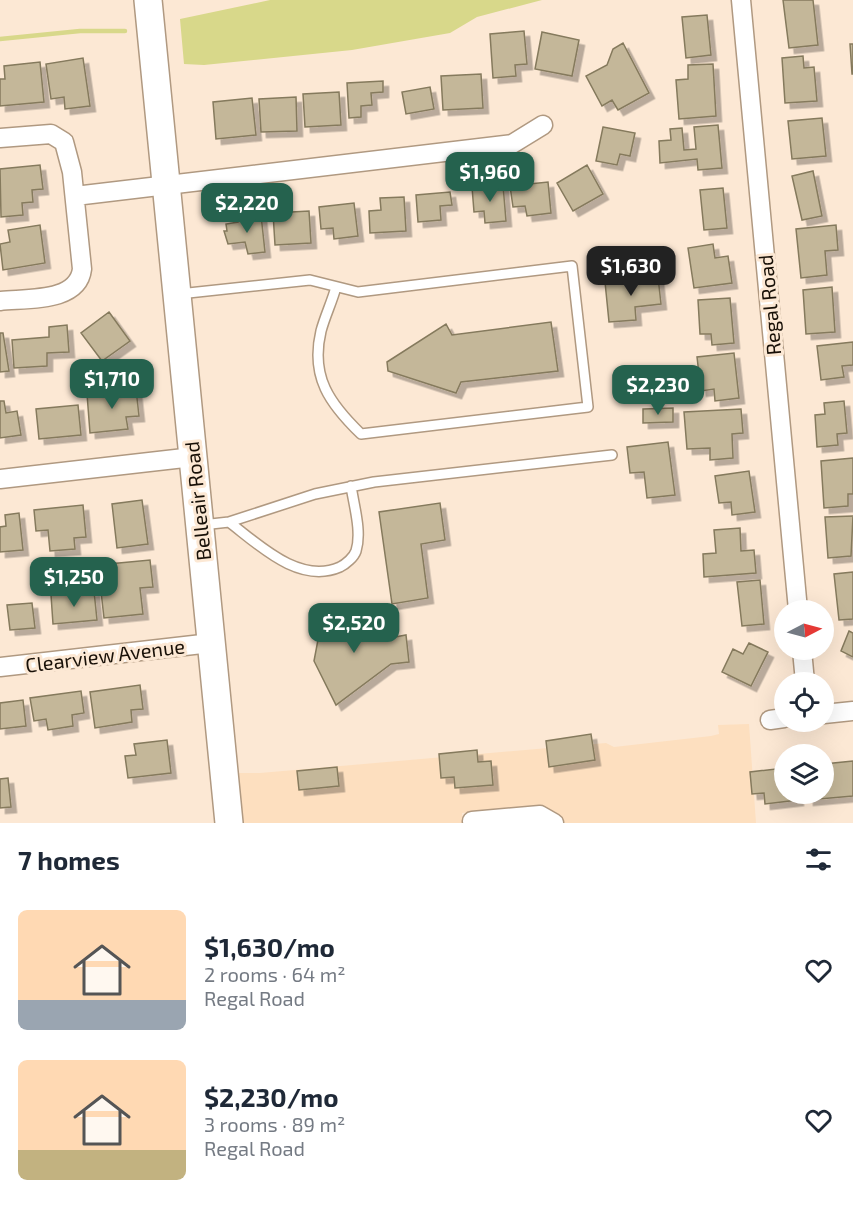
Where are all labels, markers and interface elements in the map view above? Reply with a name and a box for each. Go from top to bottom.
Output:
pin: $1,960 [441,152,539,203]
text: $1,960 [459,159,521,183]
pin: $2,220 [198,183,296,234]
text: $2,220 [215,190,279,214]
pin: $1,630 [582,246,680,297]
text: $1,630 [601,253,661,277]
street label: Regal Road [753,254,785,356]
pin: $1,710 [63,359,161,410]
pin: $2,230 [609,365,707,416]
text: $1,710 [84,366,140,390]
text: $2,230 [626,372,690,396]
street label: Belleair Road [179,440,215,562]
pin: $1,250 [25,557,123,608]
text: $1,250 [44,564,104,588]
north arrow [774,600,834,660]
map controls [774,600,834,804]
pin: $2,520 [305,603,403,654]
text: $2,520 [322,610,386,634]
street label: Clearview Avenue [24,633,186,677]
button: locate [774,672,834,732]
button: layers [774,744,834,804]
icon: filters [802,843,835,876]
text: 7 homes [18,844,120,875]
text: $1,630/mo [204,931,335,962]
icon: home [66,934,138,1006]
icon: heart [802,954,835,987]
text: 2 rooms · 64 m² [204,962,346,986]
text: Regal Road [204,986,305,1010]
text: $2,230/mo [204,1081,339,1112]
icon: home [66,1084,138,1156]
icon: heart [802,1104,835,1137]
text: 3 rooms · 89 m² [204,1112,345,1136]
text: Regal Road [204,1136,305,1160]

